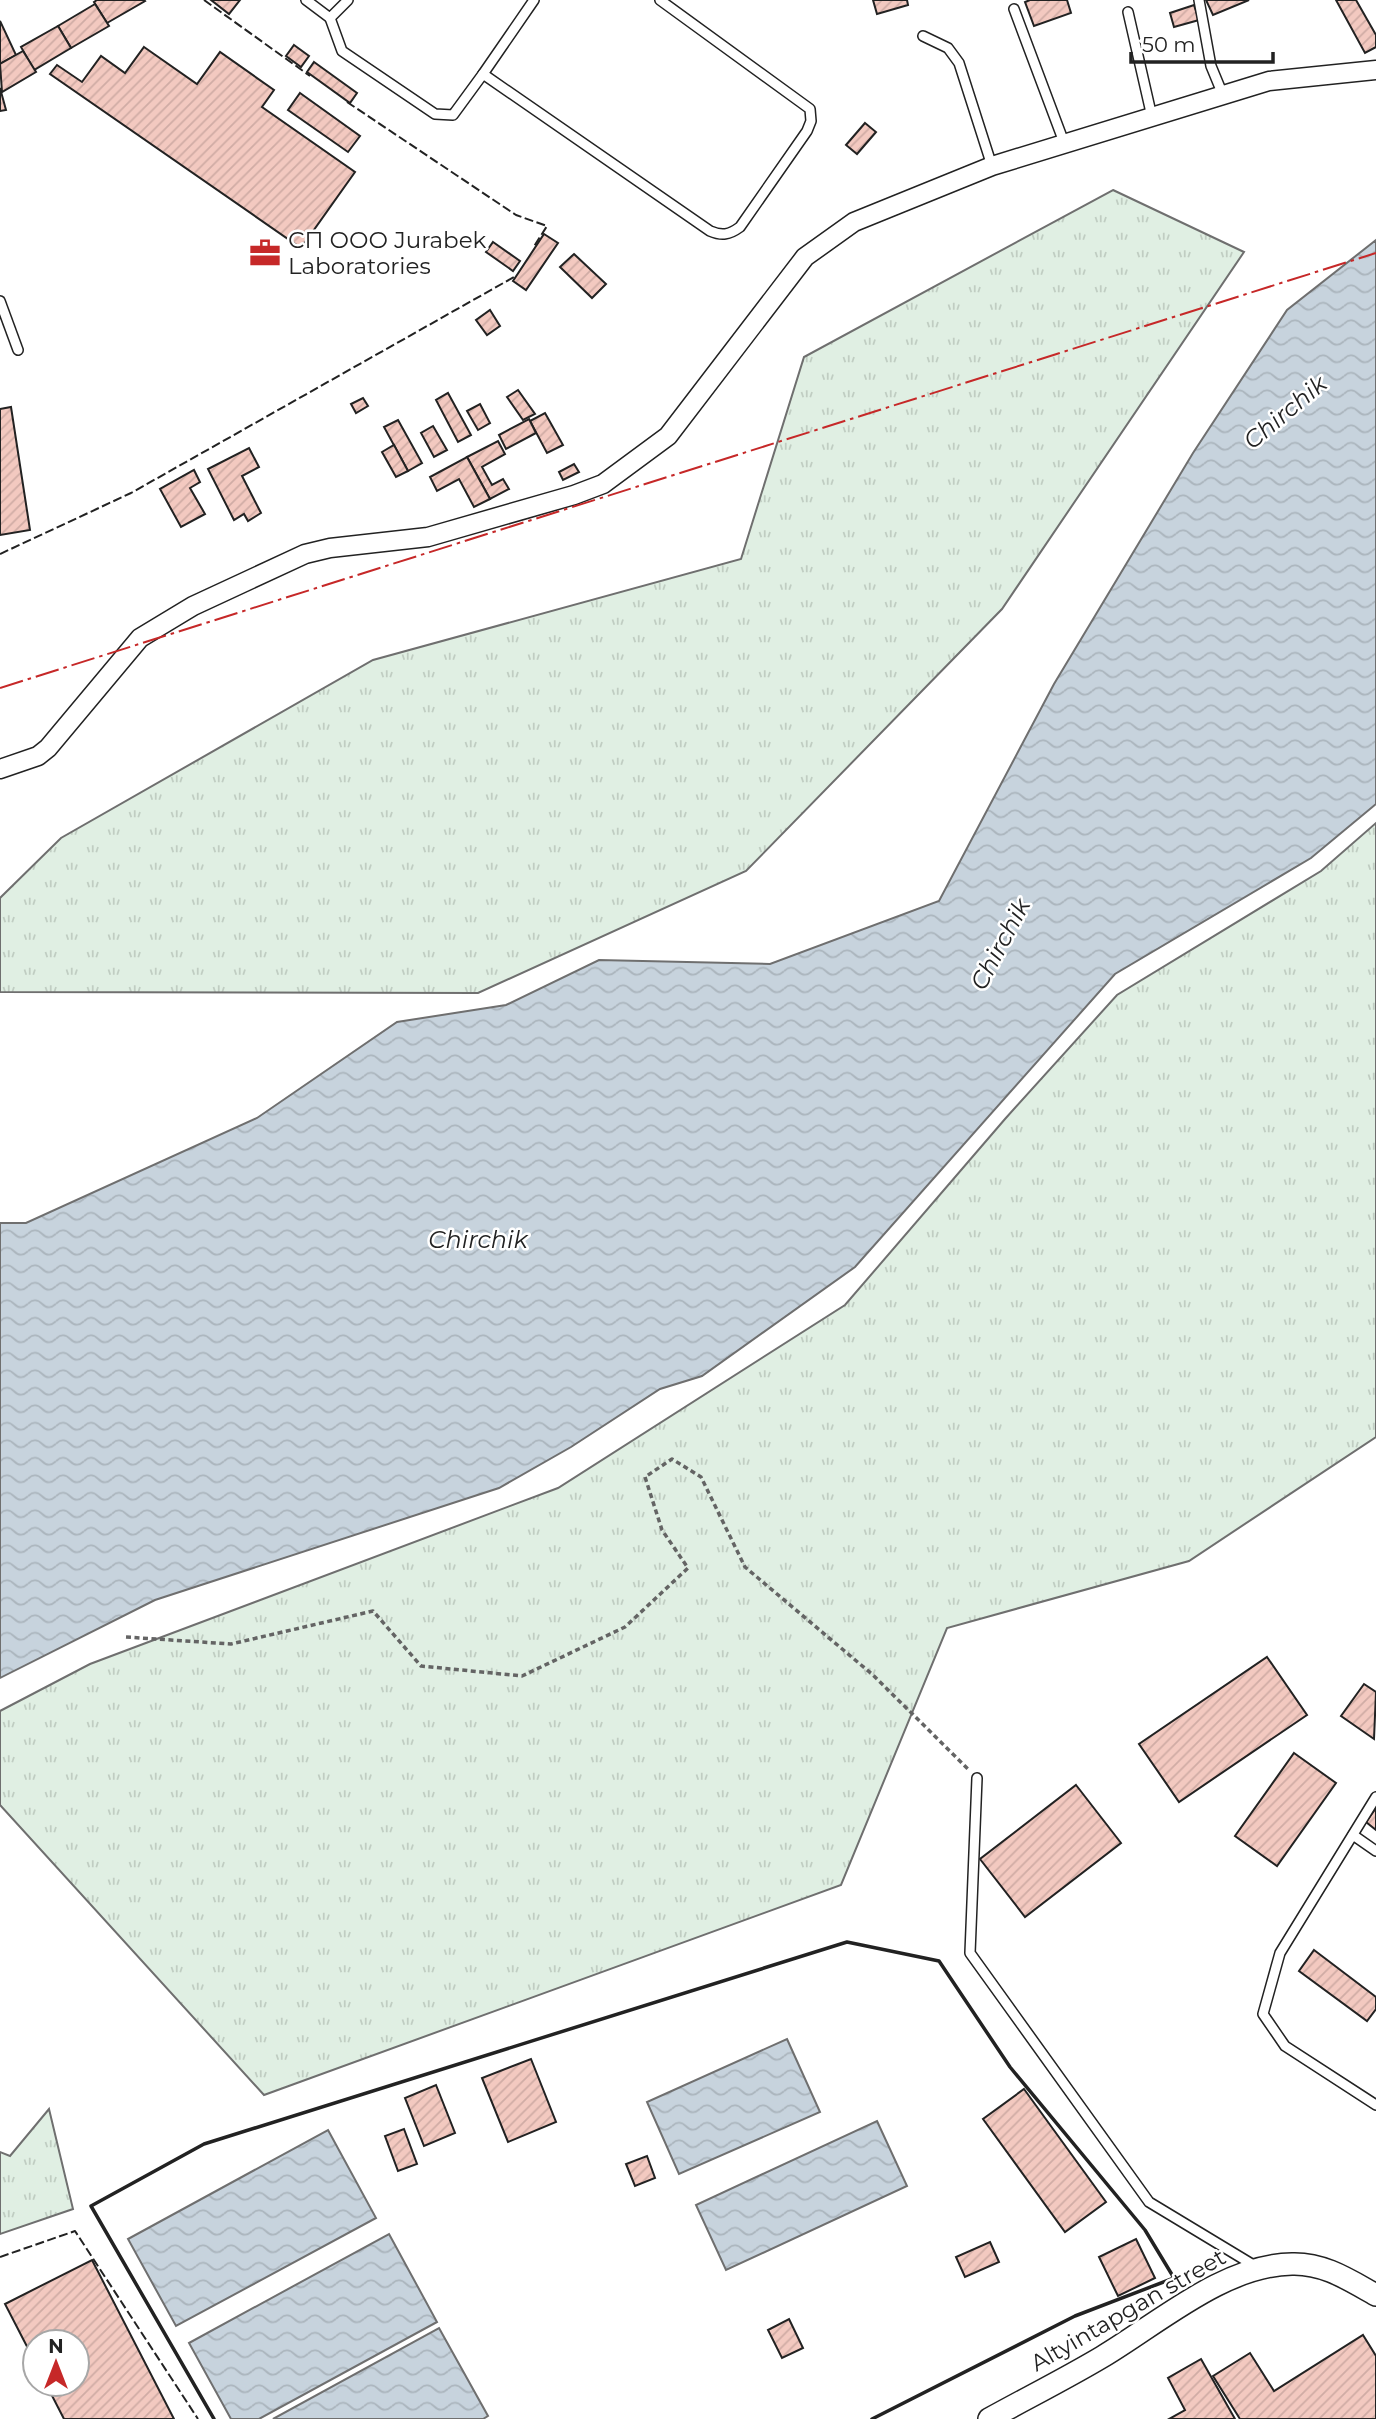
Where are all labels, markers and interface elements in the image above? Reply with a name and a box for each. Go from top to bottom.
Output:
scale bar [1131,21,1273,65]
text: 50 m [1142,32,1196,57]
place label: СП ООО Jurabek Laboratories [288,226,487,280]
office icon: СП ООО Jurabek Laboratories [248,236,282,270]
water label: Chirchik [1238,368,1334,455]
water label: Chirchik [964,892,1037,995]
water label: Chirchik [428,1225,529,1254]
street label: Altyintapgan street [1025,2243,1231,2377]
north arrow [21,2328,91,2398]
text: N [48,2335,64,2358]

